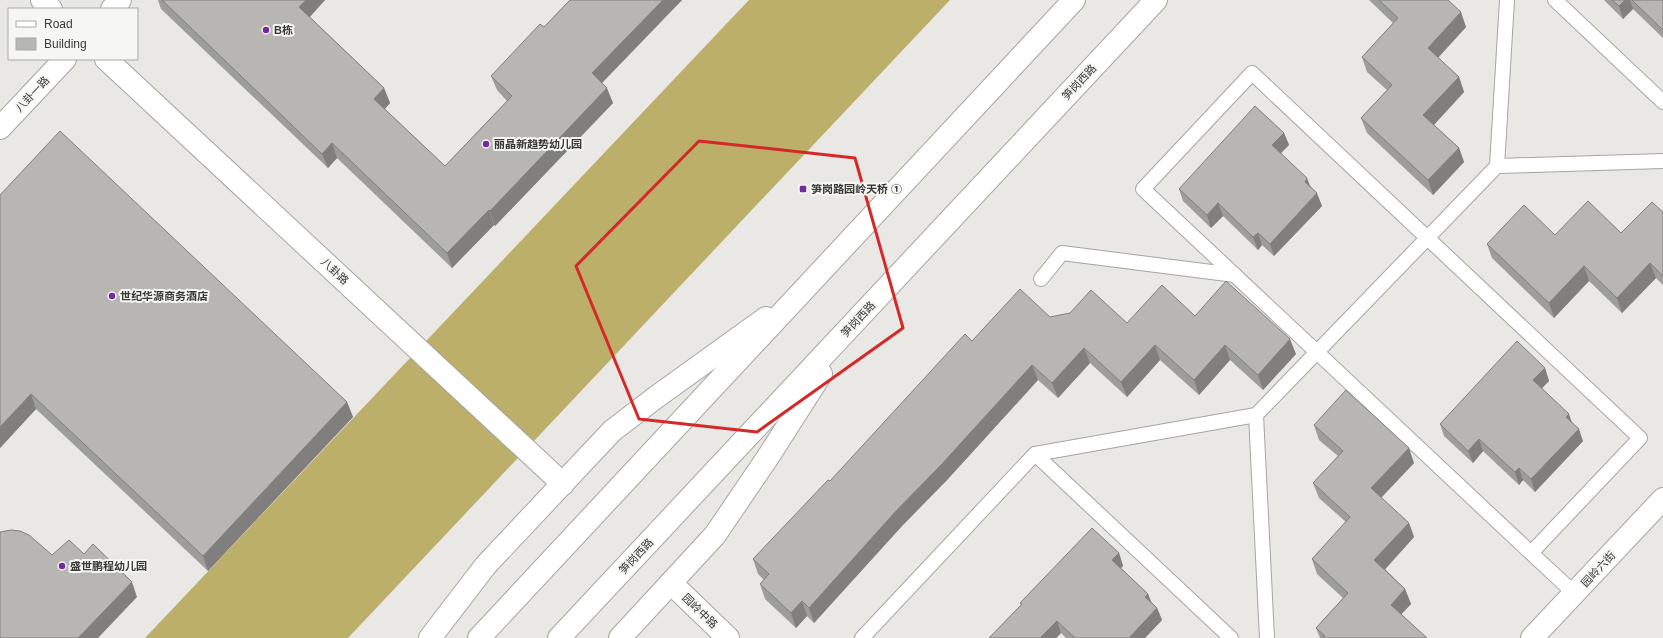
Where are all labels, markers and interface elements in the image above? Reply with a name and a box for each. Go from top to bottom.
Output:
legend [8,8,138,60]
text: Road [44,17,73,31]
place label: B栋 [274,24,293,36]
marker: B栋 [261,25,271,35]
text: Building [44,37,87,51]
street label: 笋岗西路 [1060,62,1098,102]
street label: 八卦一路 [13,74,51,114]
place label: 丽晶新趋势幼儿园 [494,138,582,150]
marker: 丽晶新趋势幼儿园 [481,139,491,149]
place label: 笋岗路园岭天桥 ① [811,183,902,195]
marker: 笋岗路园岭天桥 ① [798,184,808,194]
street label: 八卦路 [319,255,351,287]
place label: 世纪华源商务酒店 [120,290,208,302]
marker: 世纪华源商务酒店 [107,291,117,301]
street label: 笋岗西路 [839,299,877,339]
street label: 笋岗西路 [617,536,655,576]
street label: 园岭六街 [1579,549,1617,589]
place label: 盛世鹏程幼儿园 [70,560,147,572]
marker: 盛世鹏程幼儿园 [57,561,67,571]
street label: 园岭中路 [680,591,720,631]

